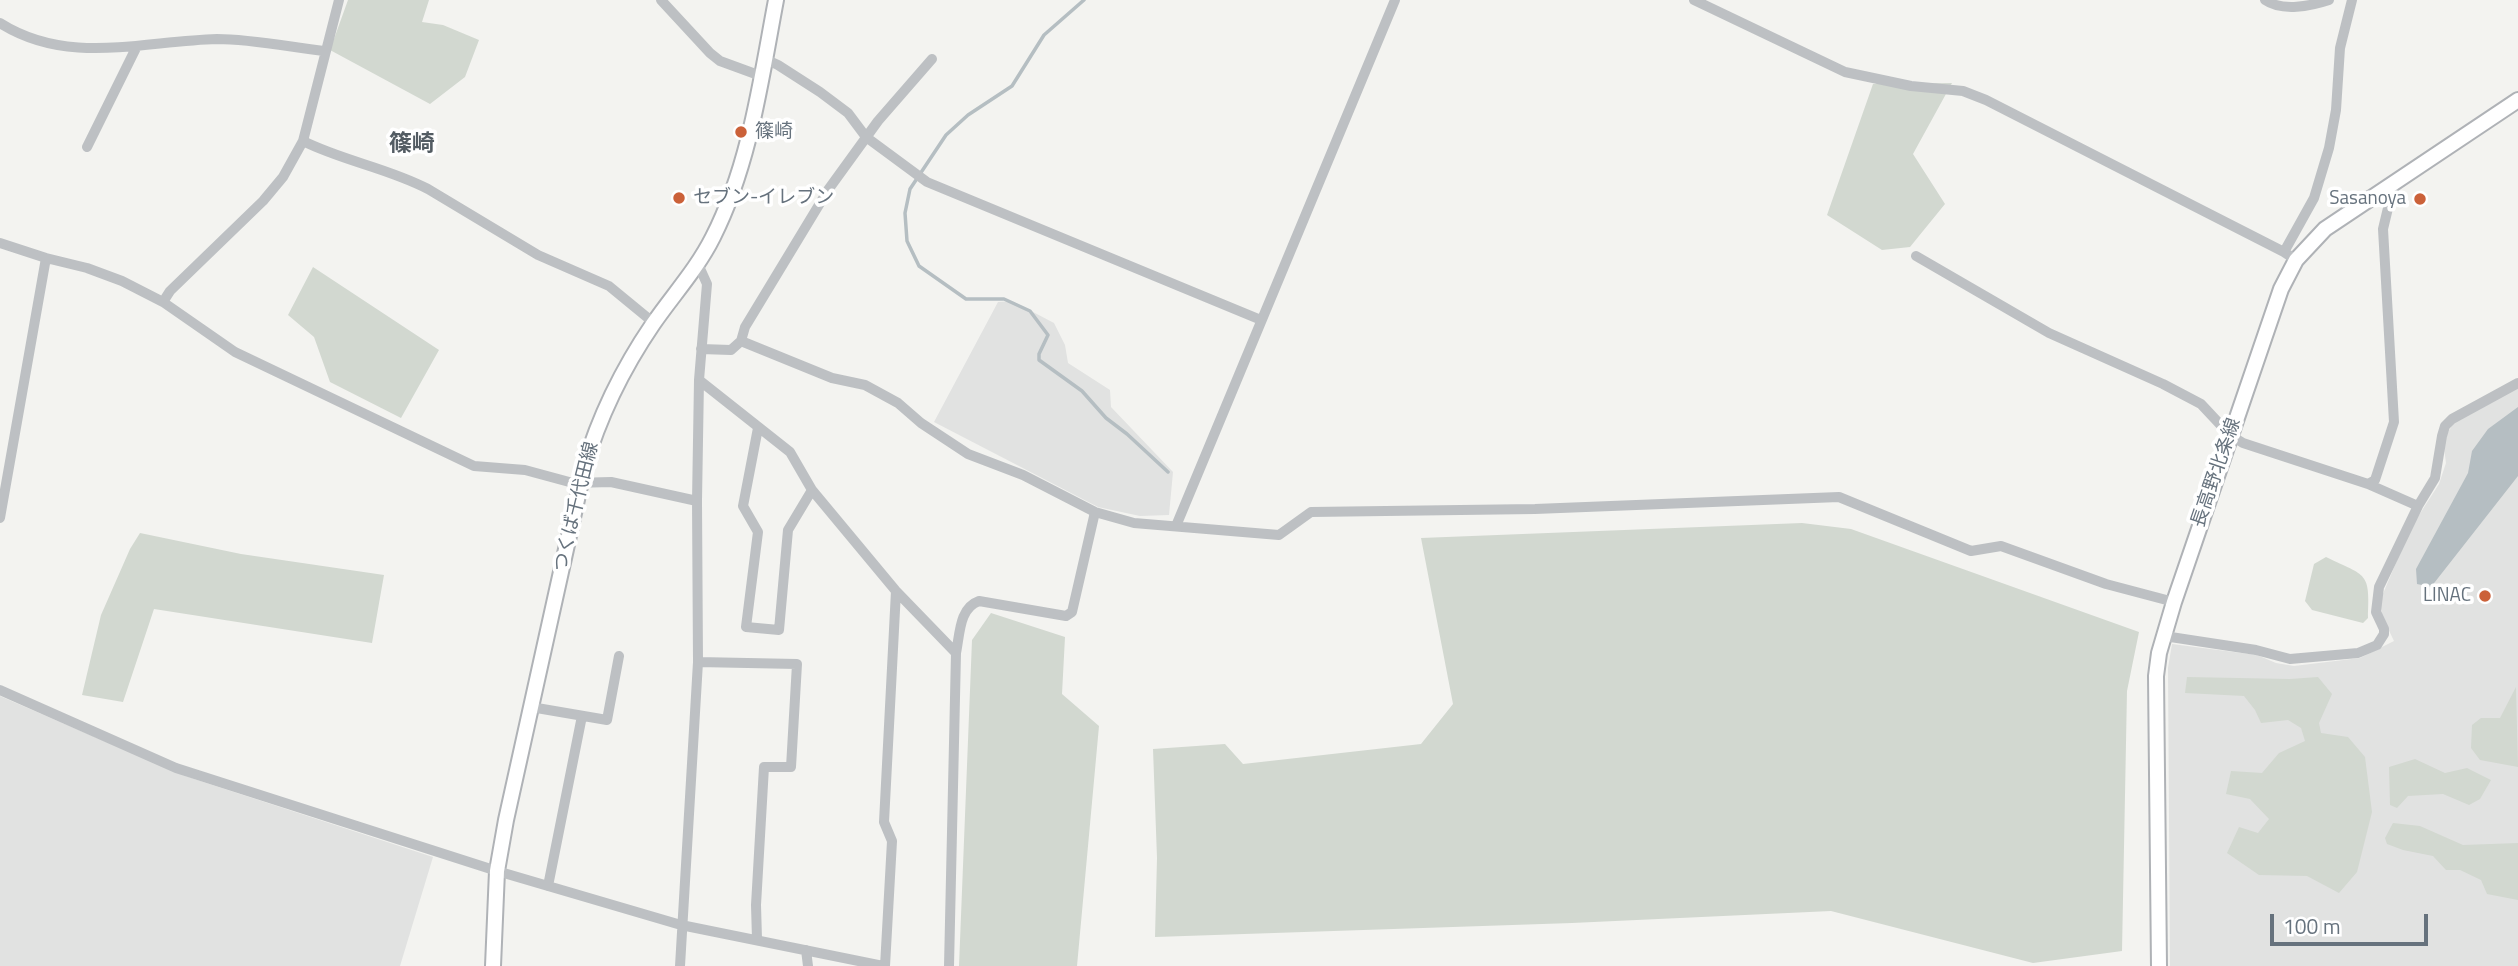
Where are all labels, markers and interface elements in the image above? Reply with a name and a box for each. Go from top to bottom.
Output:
place label: 篠崎 [755,121,793,143]
marker: 篠崎 [733,124,749,140]
district label: 篠崎 [389,131,435,159]
place label: セブン-イレブン [693,187,834,209]
place label: Sasanoya [2329,188,2406,210]
marker: セブン-イレブン [671,190,687,206]
marker: Sasanoya [2412,191,2428,207]
street label: 長高野北条線 [2188,415,2246,531]
street label: つくば千代田線 [550,440,604,574]
place label: LINAC [2423,585,2471,607]
marker: LINAC [2477,588,2493,604]
scale bar [2273,900,2430,944]
text: 100 m [2283,910,2340,942]

